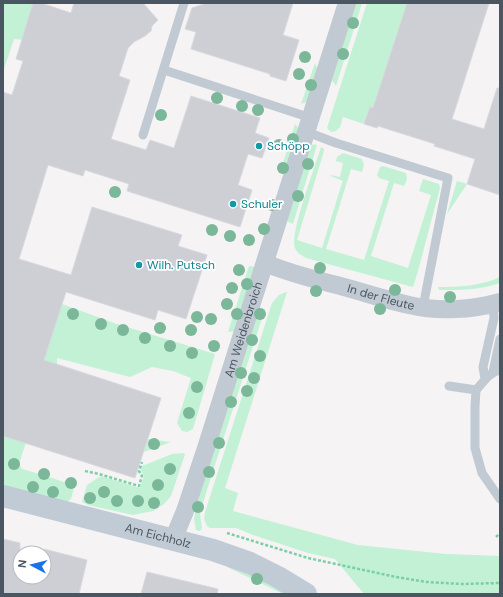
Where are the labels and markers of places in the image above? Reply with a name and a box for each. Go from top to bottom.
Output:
place label: Schöpp [267,138,310,154]
marker: Schöpp [254,141,264,151]
place label: Schuler [241,196,283,212]
marker: Schuler [228,199,238,209]
place label: Wilh. Putsch [147,257,215,273]
marker: Wilh. Putsch [134,260,144,270]

